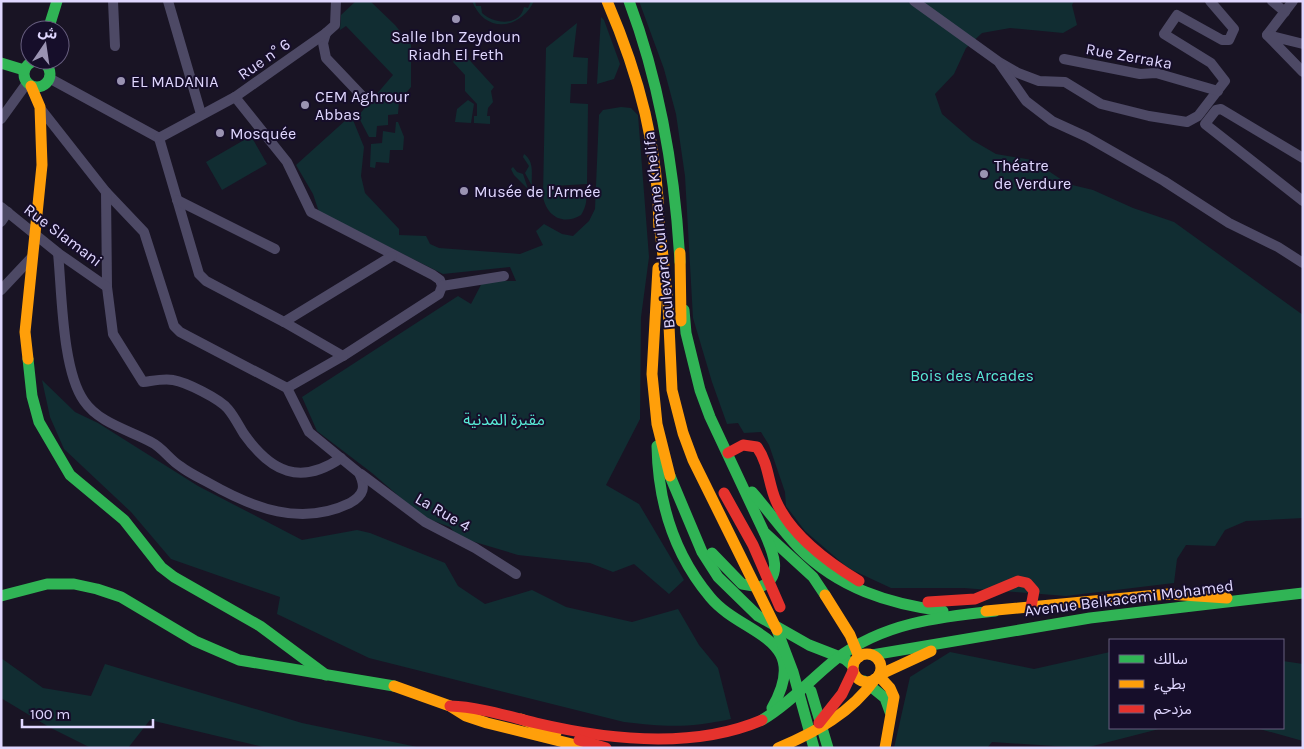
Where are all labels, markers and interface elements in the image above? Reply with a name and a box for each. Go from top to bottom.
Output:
marker: Salle Ibn Zeydoun Riadh El Feth [450,13,462,25]
north arrow [20,20,70,70]
text: ش [37,22,59,43]
place label: Salle Ibn Zeydoun Riadh El Feth [391,27,521,64]
street label: Rue n° 6 [234,34,294,84]
street label: Rue Zerraka [1084,39,1174,73]
place label: EL MADANIA [131,72,218,91]
marker: EL MADANIA [115,75,127,87]
place label: CEM Aghrour Abbas [315,87,409,124]
marker: CEM Aghrour Abbas [299,99,311,111]
place label: Mosquée [230,124,296,143]
marker: Mosquée [214,127,226,139]
street label: Boulevard Oulmane Khelifa [639,131,679,329]
place label: Théatre de Verdure [994,156,1071,193]
marker: Théatre de Verdure [978,168,990,180]
place label: Musée de l'Armée [474,182,600,201]
marker: Musée de l'Armée [458,185,470,197]
street label: Rue Slamani [20,200,106,270]
park label: Bois des Arcades [910,366,1034,385]
park label: مقبرة المدنية [463,410,545,429]
street label: La Rue 4 [412,489,474,535]
street label: Avenue Belkacemi Mohamed [1023,576,1235,620]
legend [1109,639,1284,729]
text: سالك [1154,650,1188,668]
text: بطيء [1154,675,1186,695]
scale bar [22,696,154,728]
text: مزدحم [1154,700,1192,720]
text: 100 m [30,705,70,723]

